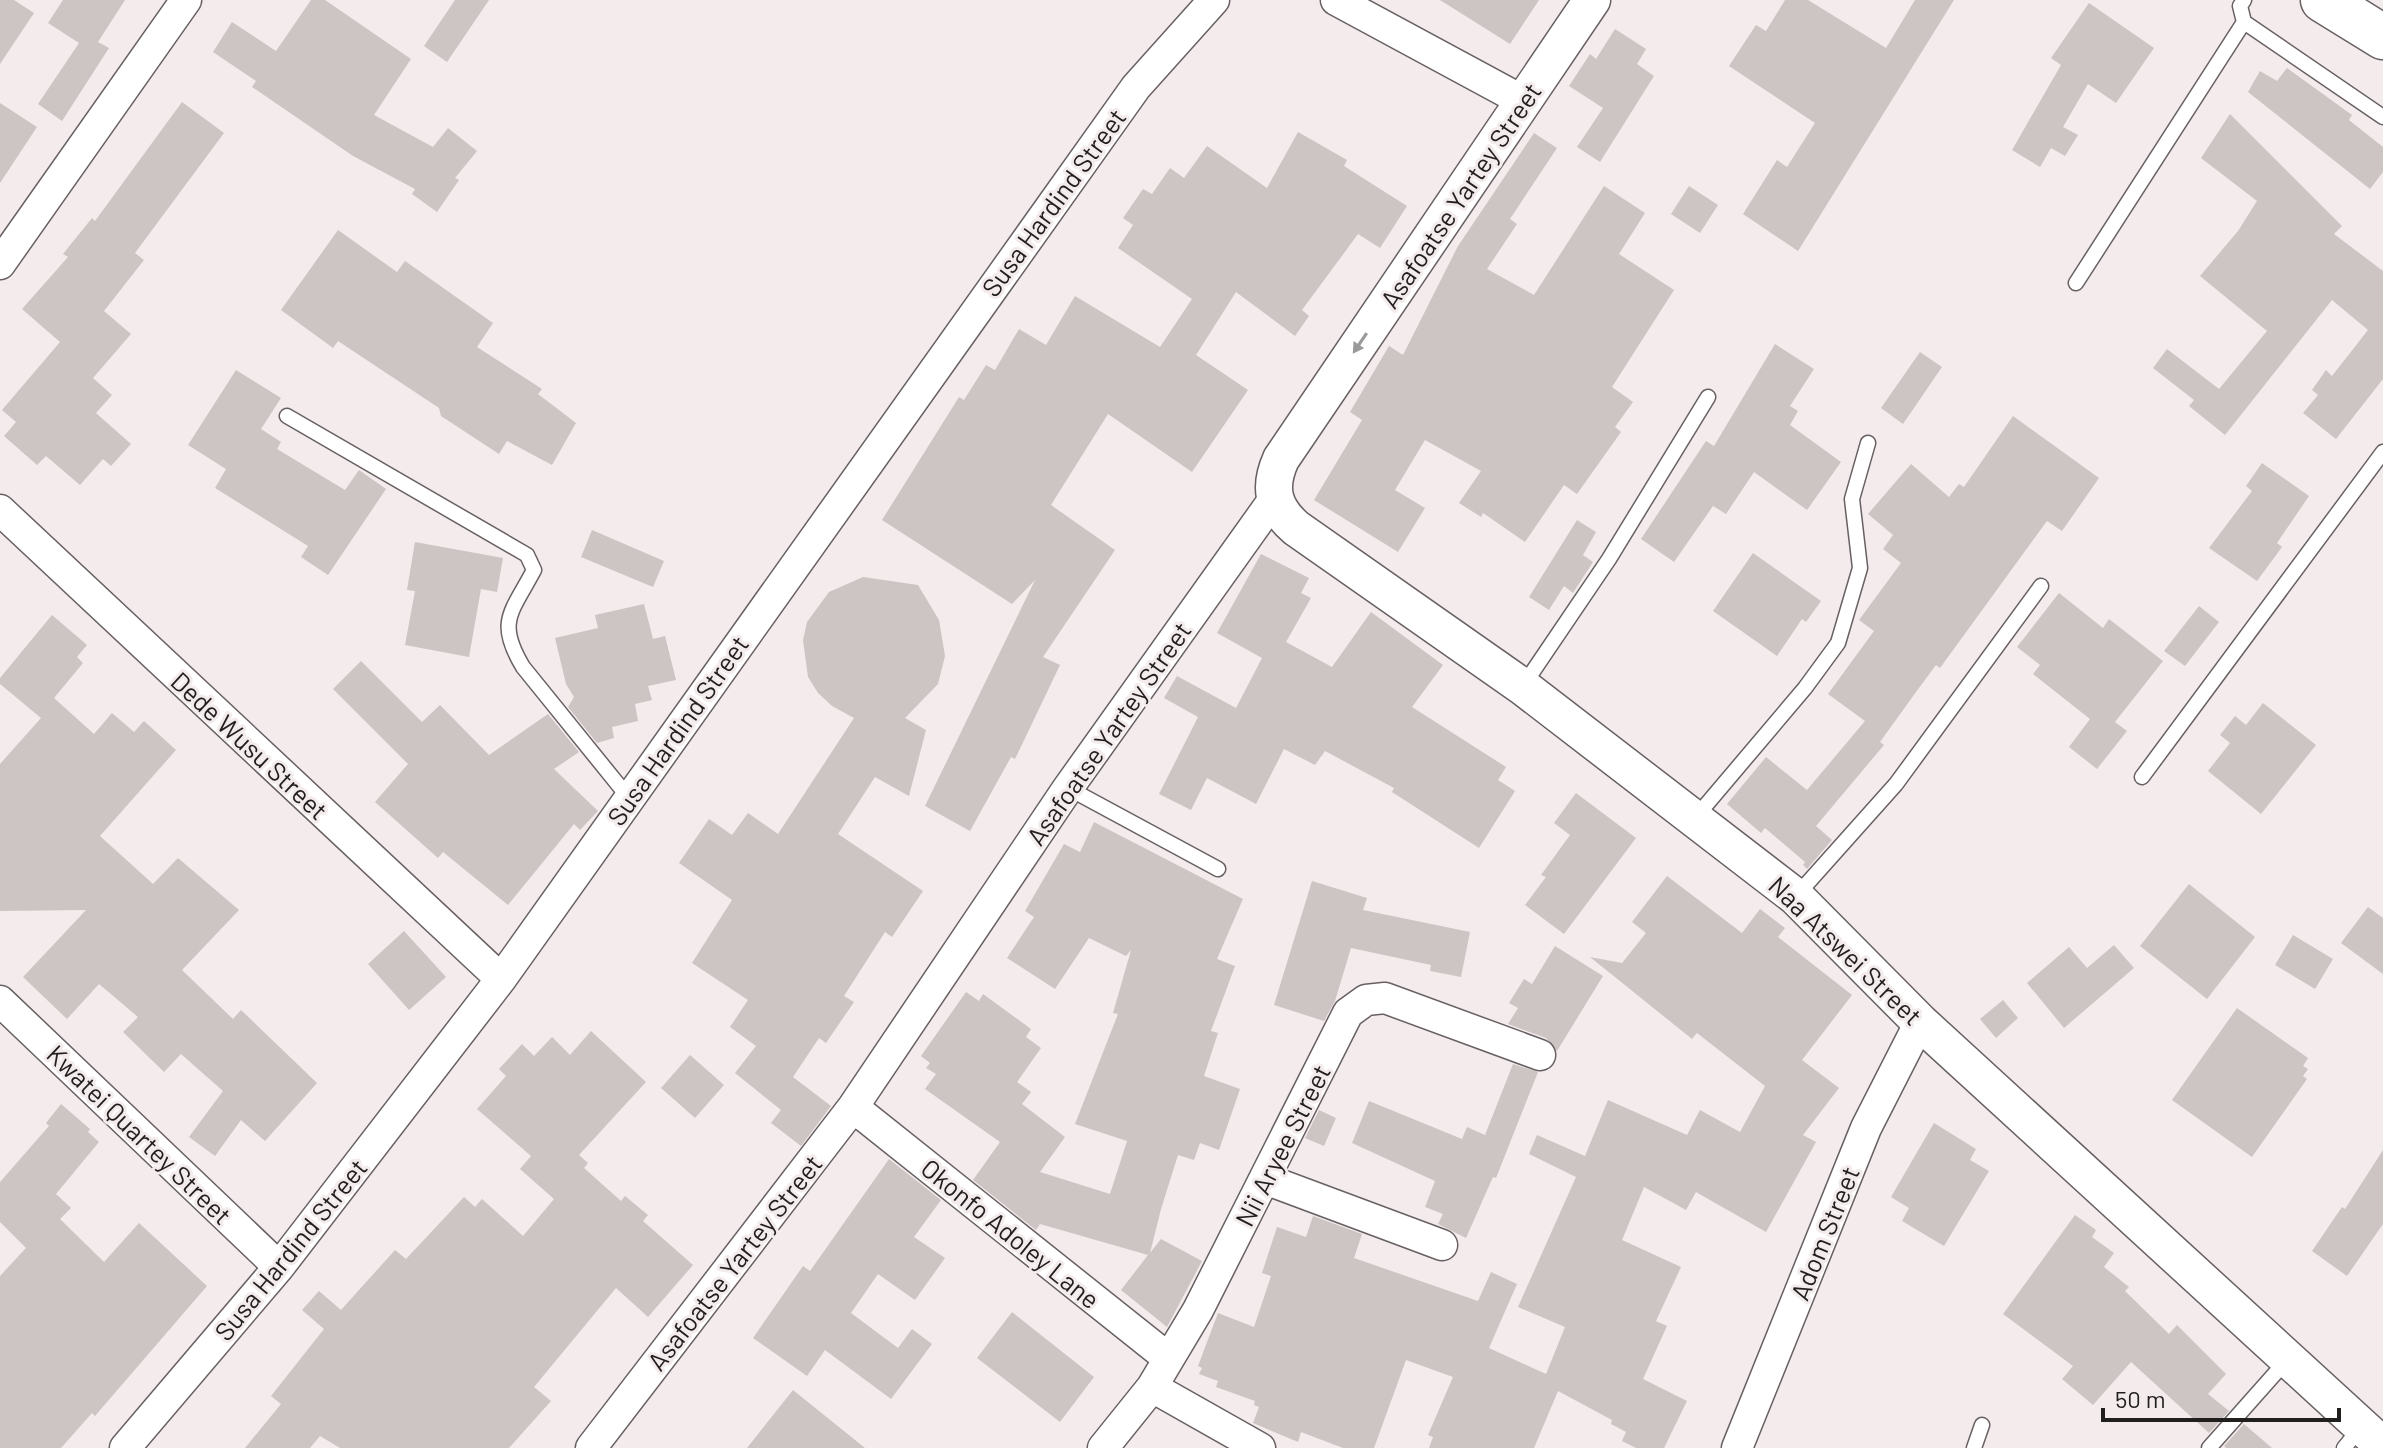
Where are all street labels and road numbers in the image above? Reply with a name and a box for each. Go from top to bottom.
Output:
street label: Asafoatse Yartey Street [1373,76,1547,314]
street label: Susa Hardind Street [974,102,1132,302]
street label: Asafoatse Yartey Street [1019,615,1197,851]
street label: Susa Hardind Street [600,629,754,831]
street label: Dede Wusu Street [165,665,335,825]
street label: Naa Atswei Street [1763,869,1929,1031]
street label: Kwatei Quartey Street [41,1038,239,1230]
street label: Nii Aryee Street [1228,1059,1336,1231]
street label: Asafoatse Yartey Street [640,1148,828,1376]
street label: Susa Hardind Street [207,1152,373,1346]
street label: Okonfo Adoley Lane [916,1152,1106,1314]
street label: Adom Street [1783,1162,1865,1304]

